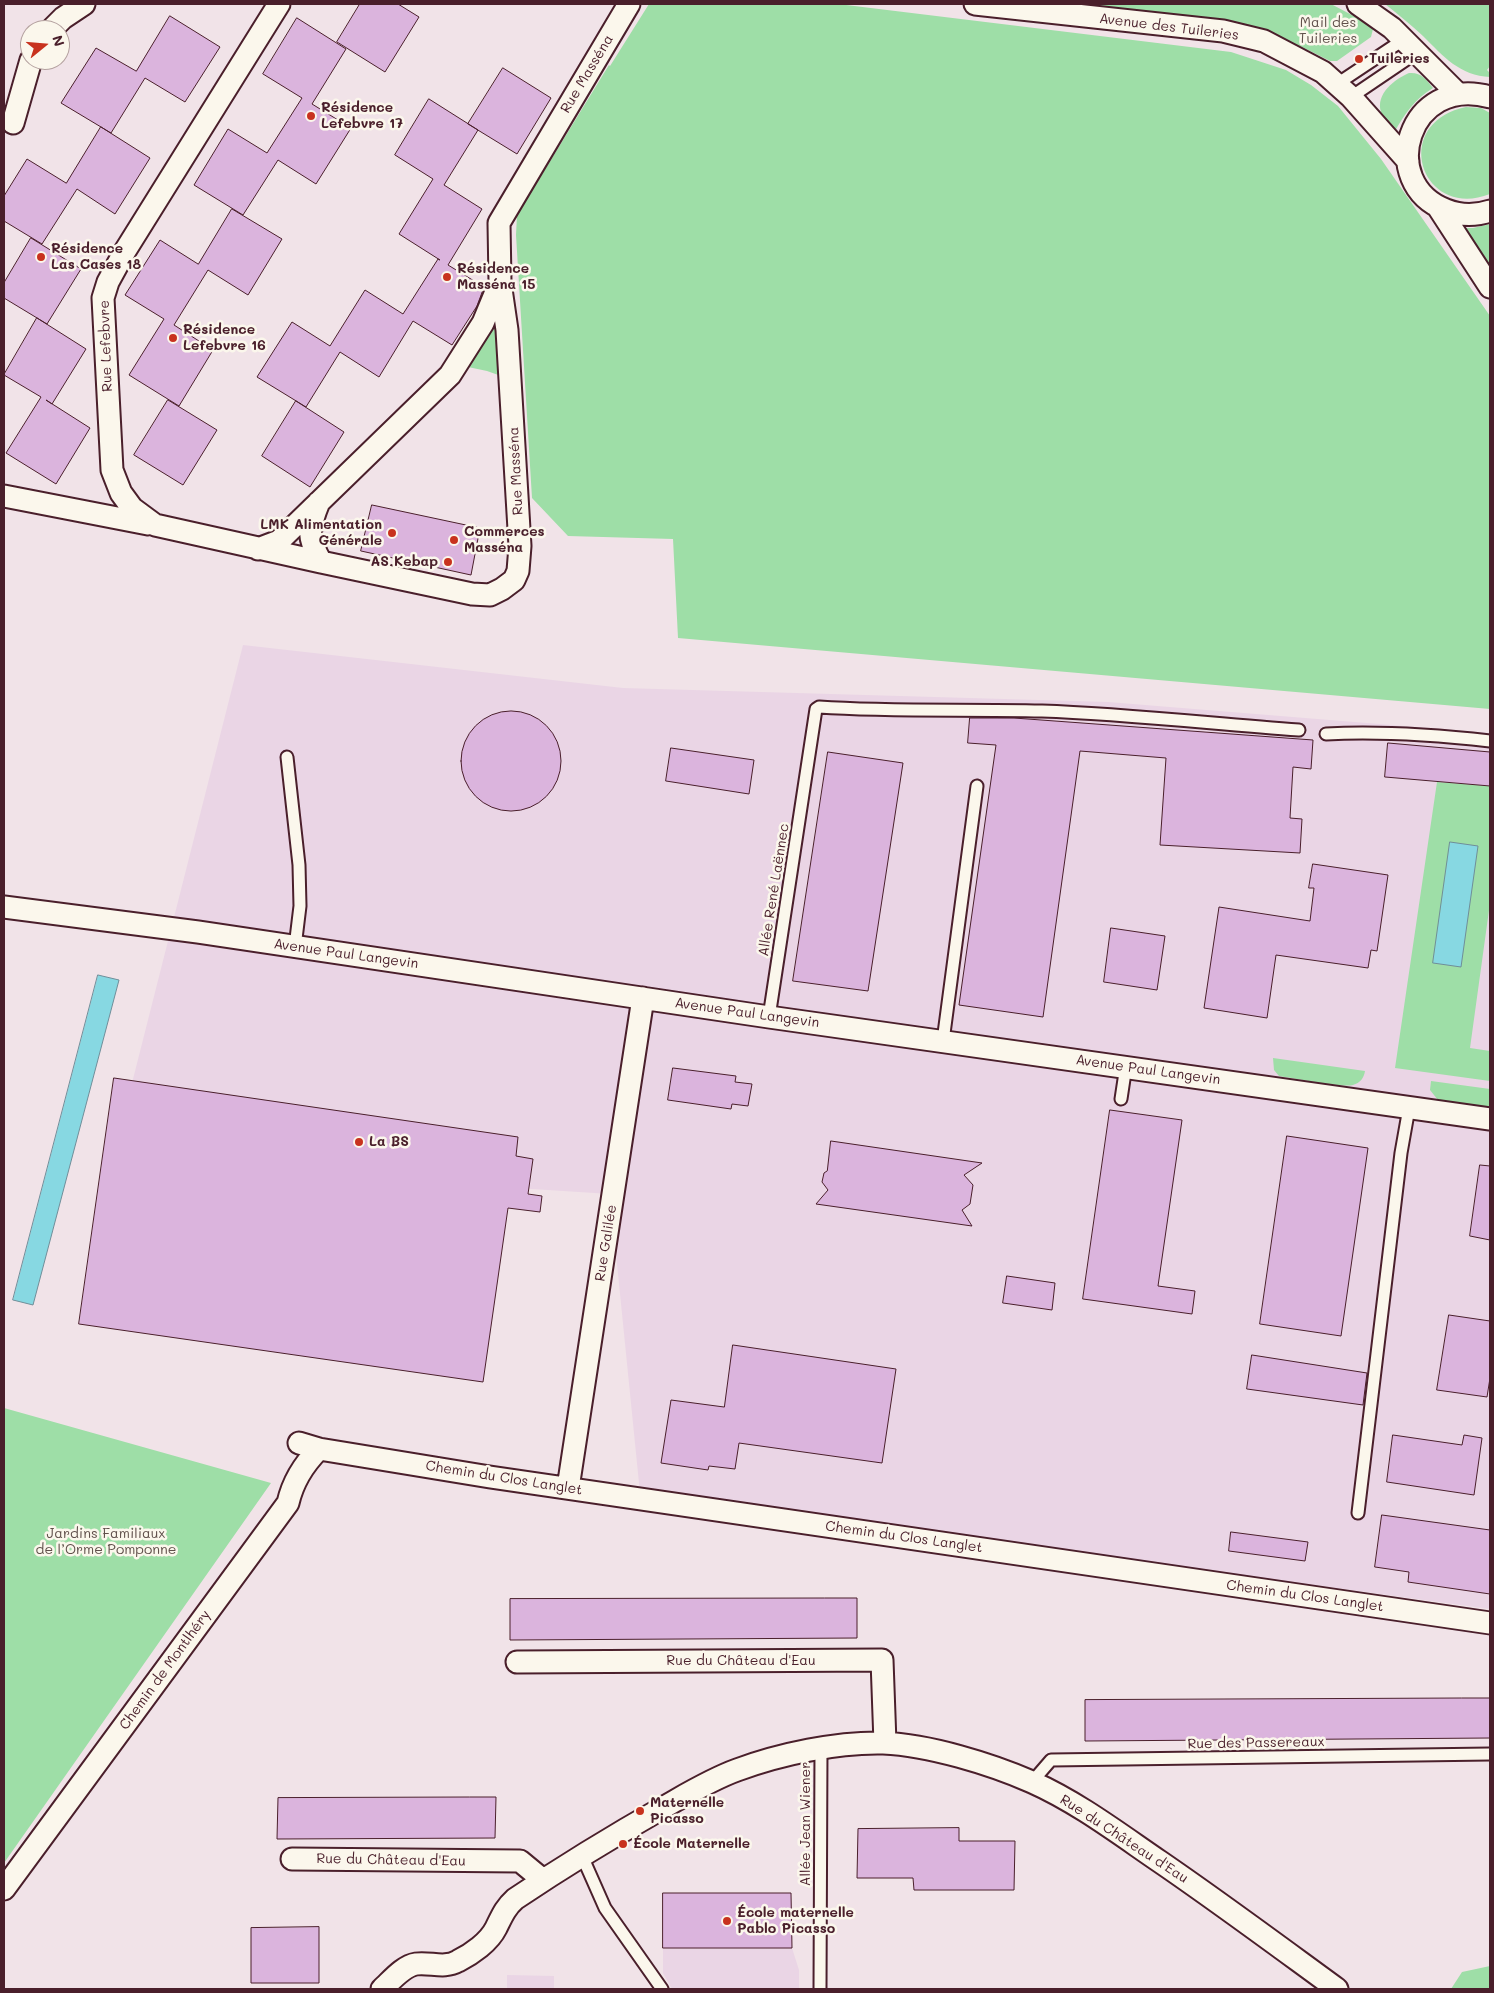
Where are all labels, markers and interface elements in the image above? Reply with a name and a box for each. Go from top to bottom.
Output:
street label: Avenue des Tuileries [1098,10,1240,44]
park label: Mail des Tuileries [1299,15,1357,48]
north arrow [20,20,70,70]
street label: Rue Masséna [557,32,617,116]
text: N [48,33,70,49]
place label: Tuileries [1369,51,1430,67]
marker: Tuileries [1353,53,1365,65]
place label: Résidence Lefebvre 17 [321,100,403,132]
marker: Résidence Lefebvre 17 [305,110,317,122]
place label: Résidence Las Cases 18 [51,241,141,274]
marker: Résidence Las Cases 18 [35,251,47,263]
place label: Résidence Masséna 15 [457,261,535,294]
marker: Résidence Masséna 15 [441,271,453,283]
street label: Rue Lefebvre [96,300,116,392]
place label: Résidence Lefebvre 16 [183,322,266,354]
marker: Résidence Lefebvre 16 [167,332,179,344]
street label: Rue Masséna [505,426,527,516]
place label: LMK Alimentation Générale [260,517,382,550]
place label: Commerces Masséna [464,524,545,556]
marker: LMK Alimentation Générale [386,527,398,539]
marker: Commerces Masséna [448,534,460,546]
place label: AS Kebap [371,554,438,570]
marker: AS Kebap [442,556,454,568]
street label: Allée René Laënnec [755,822,793,958]
street label: Avenue Paul Langevin [273,936,419,972]
street label: Avenue Paul Langevin [674,995,820,1031]
street label: Avenue Paul Langevin [1075,1052,1221,1088]
place label: La BS [369,1134,409,1150]
marker: La BS [353,1136,365,1148]
street label: Rue Galilée [592,1203,620,1283]
street label: Chemin du Clos Langlet [424,1457,584,1499]
street label: Chemin du Clos Langlet [824,1518,984,1556]
park label: Jardins Familiaux de l’Orme Pomponne [36,1526,176,1558]
street label: Chemin du Clos Langlet [1225,1577,1385,1615]
street label: Chemin de Montlhéry [116,1607,214,1733]
street label: Rue du Château d'Eau [666,1653,816,1669]
street label: Rue des Passereaux [1187,1733,1325,1753]
street label: Allée Jean Wiener [798,1762,814,1886]
street label: Rue du Château d'Eau [1057,1791,1191,1887]
place label: Maternelle Picasso [650,1795,724,1828]
marker: Maternelle Picasso [634,1805,646,1817]
place label: École Maternelle [633,1836,750,1852]
marker: École Maternelle [617,1838,629,1850]
street label: Rue du Château d'Eau [316,1850,466,1870]
place label: École maternelle Pablo Picasso [737,1905,854,1938]
marker: École maternelle Pablo Picasso [721,1915,733,1927]

